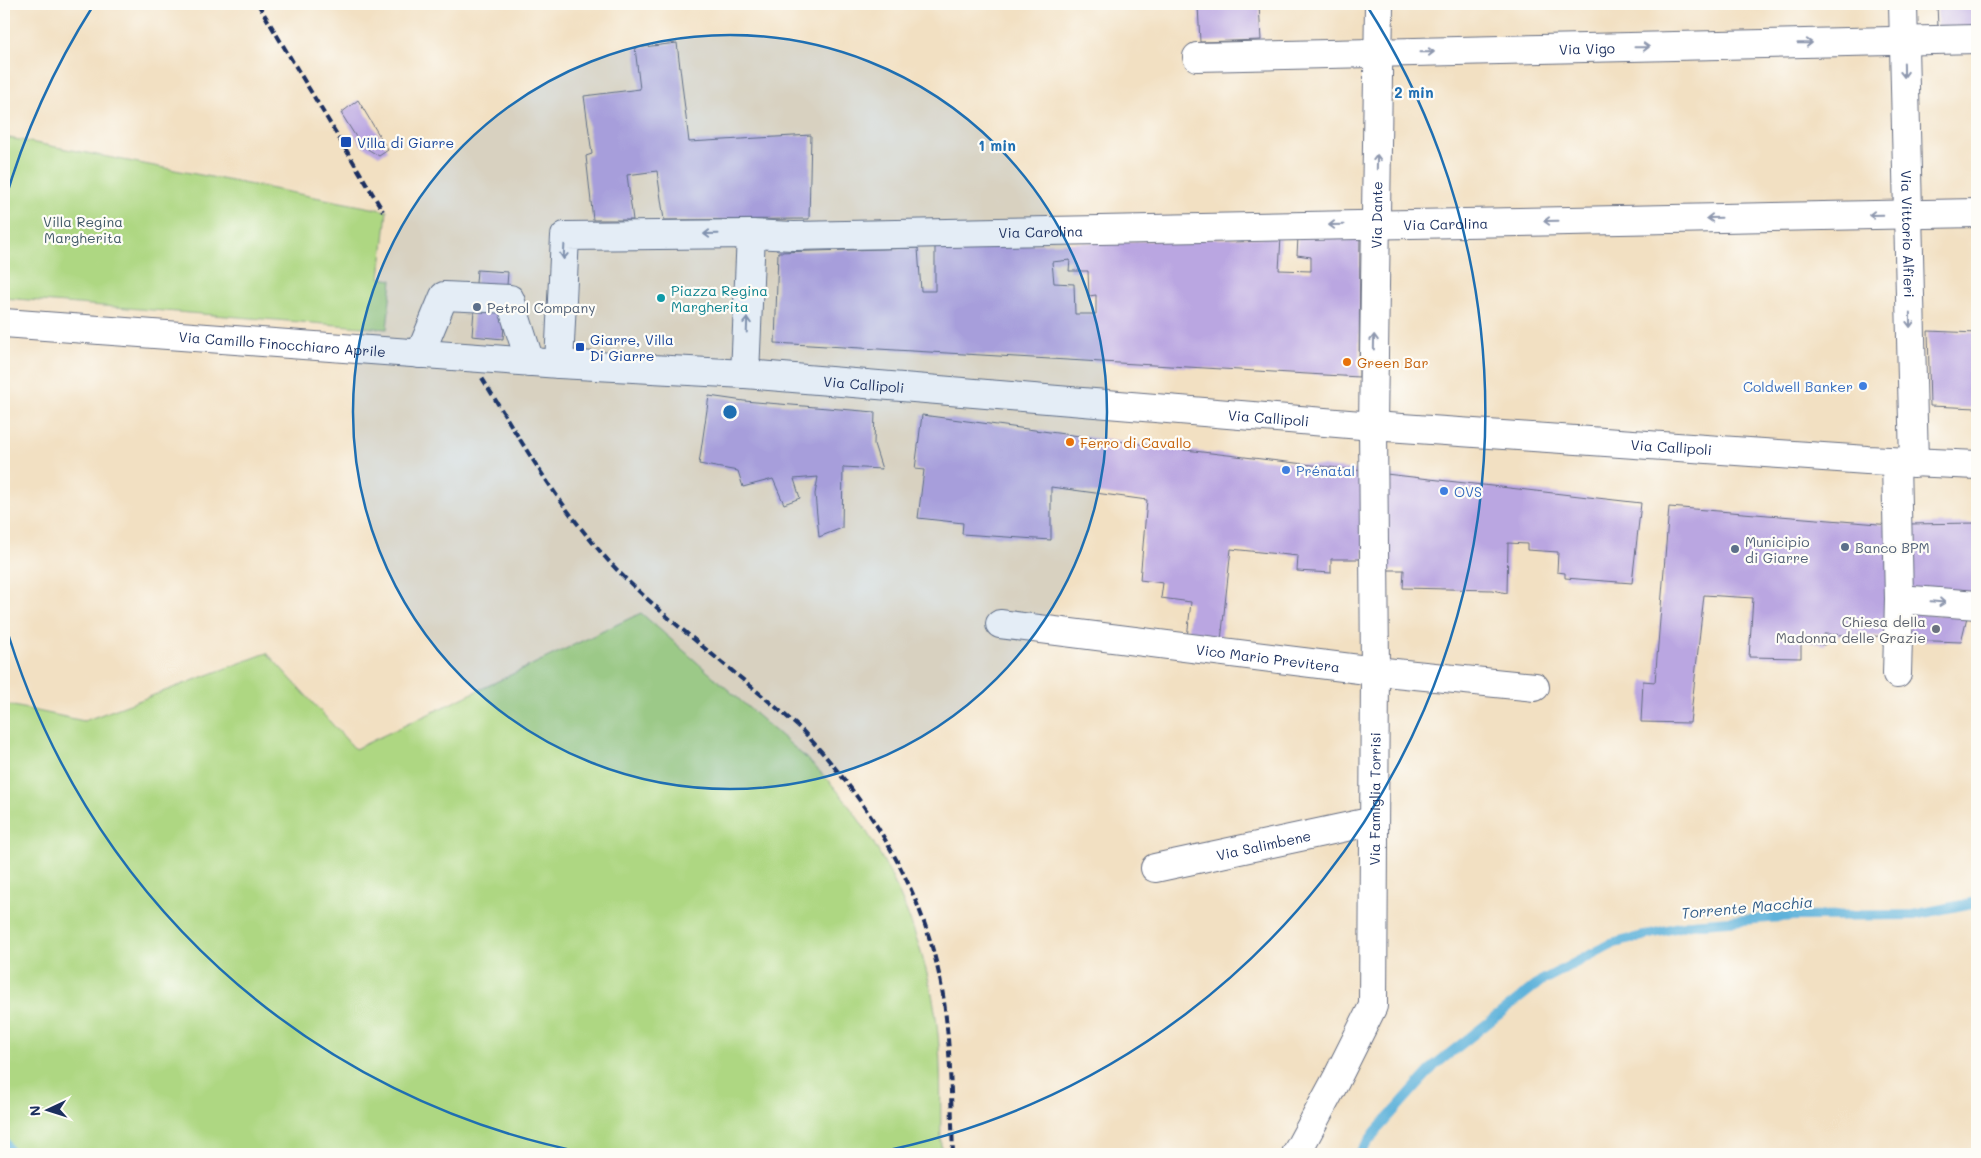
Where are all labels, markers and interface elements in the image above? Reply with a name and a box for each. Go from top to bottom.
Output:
street label: Via Vigo [1559,38,1615,58]
one-way arrow [1796,38,1812,48]
one-way arrow [1634,42,1650,52]
one-way arrow [1418,47,1435,57]
one-way arrow [1900,62,1909,78]
text: 2 min [1394,82,1434,102]
place label: Villa di Giarre [357,133,454,152]
marker: Villa di Giarre [339,135,353,149]
text: 1 min [978,135,1016,155]
one-way arrow [1372,155,1382,171]
street label: Via Vittorio Alfieri [1897,170,1920,298]
street label: Via Dante [1366,181,1386,249]
one-way arrow [1868,210,1884,219]
park label: Villa Regina Margherita [43,212,123,247]
street label: Via Carolina [1403,213,1488,234]
one-way arrow [1706,213,1722,223]
one-way arrow [1543,216,1560,226]
one-way arrow [1328,220,1344,230]
street label: Via Carolina [998,221,1083,242]
one-way arrow [703,229,720,239]
one-way arrow [560,244,569,260]
place label: Piazza Regina Margherita [671,281,768,316]
marker: Piazza Regina Margherita [655,292,667,304]
place label: Petrol Company [487,298,596,317]
marker: Petrol Company [471,301,483,313]
one-way arrow [1906,312,1915,328]
one-way arrow [742,317,752,334]
street label: Via Camillo Finocchiaro Aprile [178,326,387,361]
place label: Giarre, Villa Di Giarre [590,330,674,365]
one-way arrow [1369,335,1379,351]
marker: Giarre, Villa Di Giarre [574,341,586,353]
place label: Green Bar [1357,353,1428,372]
marker: Green Bar [1341,356,1353,368]
street label: Via Callipoli [822,371,905,397]
place label: Coldwell Banker [1743,377,1853,396]
marker: Coldwell Banker [1857,380,1869,392]
centre of rings [721,403,739,421]
street label: Via Callipoli [1227,405,1310,430]
place label: Ferro di Cavallo [1080,433,1191,452]
street label: Via Callipoli [1630,434,1713,459]
marker: Ferro di Cavallo [1064,436,1076,448]
place label: Prénatal [1296,461,1355,480]
marker: Prénatal [1280,464,1292,476]
place label: OVS [1454,482,1482,501]
marker: OVS [1438,485,1450,497]
place label: Municipio di Giarre [1745,532,1810,567]
place label: Banco BPM [1855,538,1930,557]
marker: Banco BPM [1839,541,1851,553]
marker: Municipio di Giarre [1729,543,1741,555]
one-way arrow [1930,597,1946,607]
place label: Chiesa della Madonna delle Grazie [1776,612,1926,647]
marker: Chiesa della Madonna delle Grazie [1930,623,1942,635]
street label: Vico Mario Previtera [1195,639,1341,676]
street label: Via Famiglia Torrisi [1364,732,1384,866]
street label: Via Salimbene [1215,825,1313,864]
water label: Torrente Macchia [1680,891,1814,923]
north arrow [22,1086,72,1136]
text: N [25,1105,44,1117]

